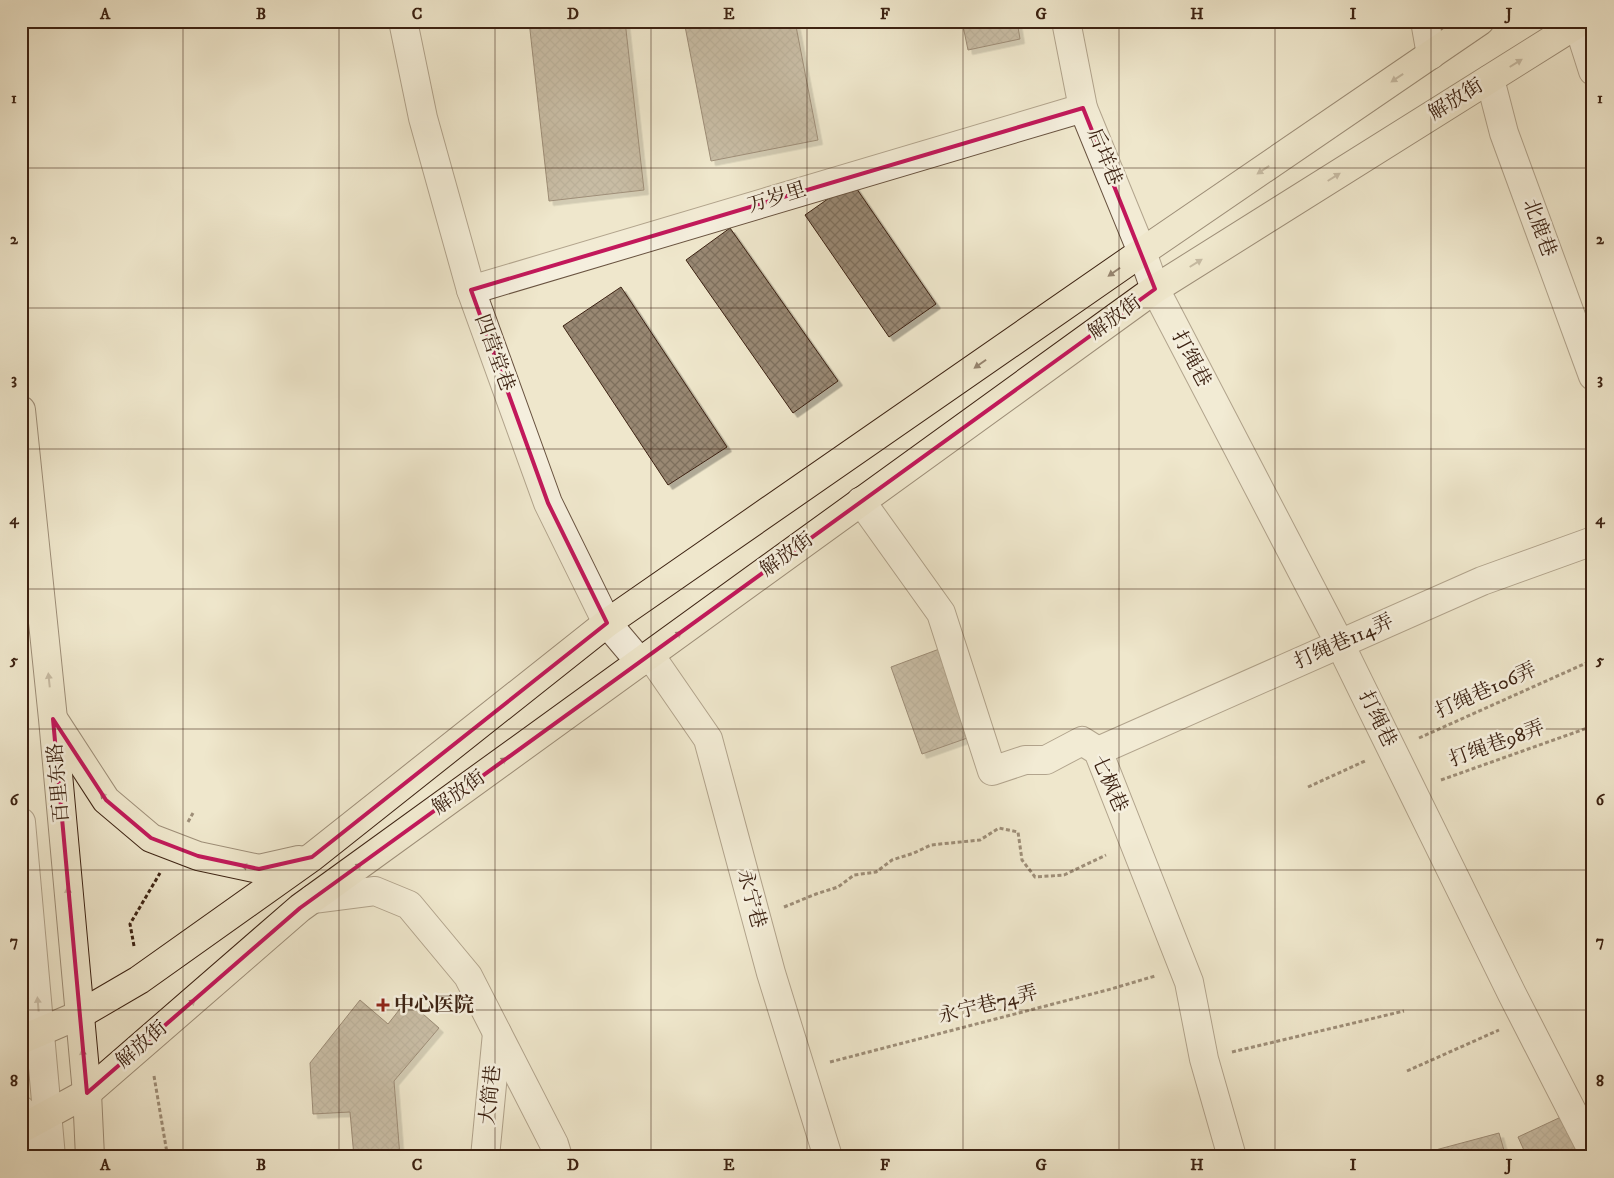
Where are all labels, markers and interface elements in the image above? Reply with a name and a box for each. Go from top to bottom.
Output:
text: A [99,4,111,24]
text: B [256,4,266,24]
text: C [412,4,422,24]
text: D [567,4,579,24]
text: E [723,4,735,24]
text: F [880,4,890,24]
text: G [1035,4,1047,24]
text: H [1190,4,1204,24]
text: I [1350,4,1357,24]
text: J [1504,4,1513,24]
one-way arrow [1509,58,1522,67]
one-way arrow [1390,73,1404,83]
street label: 解放街 [1424,74,1488,126]
text: 1 [11,88,17,108]
text: 1 [1597,88,1603,108]
street label: 后垟巷 [1081,125,1127,189]
one-way arrow [1256,165,1269,175]
one-way arrow [1327,172,1340,181]
street label: 万岁里 [745,177,809,219]
street label: 北鹿巷 [1517,196,1561,260]
text: 2 [10,229,19,249]
text: 2 [1596,229,1605,249]
one-way arrow [1189,258,1202,267]
one-way arrow [1107,267,1121,277]
street label: 解放街 [1083,290,1147,346]
street label: 四营堂巷 [469,311,519,395]
street label: 打绳巷 [1166,327,1216,391]
one-way arrow [974,359,987,369]
text: 3 [11,369,17,389]
text: 3 [1597,369,1603,389]
text: 4 [8,509,19,529]
text: 4 [1594,509,1605,529]
street label: 解放街 [755,527,819,583]
street label: 打绳巷114弄 [1290,609,1398,675]
one-way arrow [669,631,682,641]
text: 5 [9,650,18,670]
text: 5 [1595,650,1604,670]
street label: 打绳巷106弄 [1431,658,1541,724]
one-way arrow [45,671,53,687]
street label: 打绳巷 [1353,687,1401,751]
street label: 打绳巷98弄 [1446,715,1548,773]
street label: 百里东路 [43,742,75,824]
street label: 七枫巷 [1085,752,1133,816]
one-way arrow [495,757,508,767]
street label: 解放街 [427,765,491,821]
text: 6 [10,790,20,810]
text: 6 [1596,790,1606,810]
one-way arrow [100,791,111,804]
one-way arrow [240,863,255,871]
one-way arrow [349,863,363,873]
street label: 永宁巷 [731,867,771,931]
one-way arrow [64,886,72,902]
text: 7 [10,931,18,951]
text: 7 [1596,931,1604,951]
street label: 永宁巷74弄 [936,981,1040,1029]
place label: 中心医院 [394,993,474,1018]
one-way arrow [34,995,42,1011]
one-way arrow [183,998,195,1010]
marker: 中心医院 [376,998,390,1012]
street label: 解放街 [111,1016,173,1074]
one-way arrow [79,1047,87,1063]
street label: 大简巷 [475,1064,507,1126]
text: 8 [10,1071,18,1091]
text: 8 [1596,1071,1604,1091]
text: A [99,1155,111,1175]
text: B [256,1155,266,1175]
text: C [412,1155,422,1175]
text: D [567,1155,579,1175]
text: E [723,1155,735,1175]
text: F [880,1155,890,1175]
text: G [1035,1155,1047,1175]
text: H [1190,1155,1204,1175]
text: I [1350,1155,1357,1175]
text: J [1504,1155,1513,1175]

